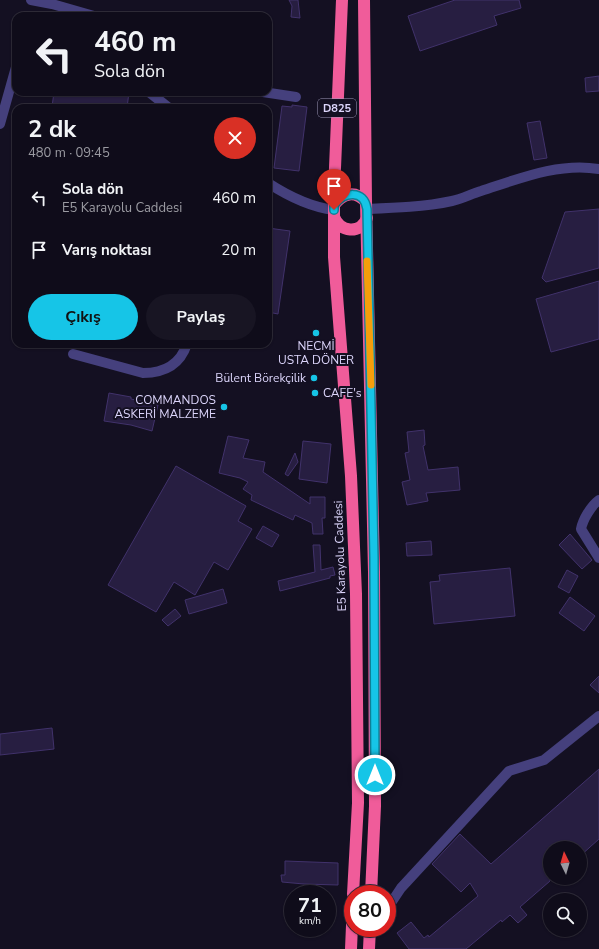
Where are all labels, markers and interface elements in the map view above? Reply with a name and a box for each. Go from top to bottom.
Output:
text: 460 m [94,23,177,61]
icon: left [28,28,80,80]
text: Sola dön [94,59,165,83]
road number: D825 [318,99,356,117]
text: 2 dk [28,113,76,145]
button: close [214,117,256,159]
text: 480 m · 09:45 [28,144,110,162]
pin [317,169,351,210]
icon: arrive [323,175,345,197]
text: Sola dön [62,179,124,199]
icon: left [28,187,50,209]
text: 460 m [212,188,256,208]
text: E5 Karayolu Caddesi [62,199,182,217]
icon: arrive [28,239,50,261]
text: Varış noktası [62,240,151,260]
text: 20 m [221,240,256,260]
button: Çıkış [28,294,138,340]
button: Paylaş [146,294,256,340]
marker: NECMİ USTA DÖNER [311,328,321,338]
place label: NECMİ USTA DÖNER [278,338,354,368]
place label: Bülent Börekçilik [215,370,307,386]
marker: Bülent Börekçilik [309,373,319,383]
place label: CAFE's [323,385,362,401]
marker: CAFE's [310,388,320,398]
place label: COMMANDOS ASKERİ MALZEME [114,392,216,422]
marker: COMMANDOS ASKERİ MALZEME [219,402,229,412]
street label: E5 Karayolu Caddesi [330,500,350,612]
position arrow [354,754,396,796]
north arrow [543,841,587,885]
map controls [543,841,587,937]
speed limit sign: 80 [344,885,396,937]
text: 71 [298,892,322,919]
button: search [543,893,587,937]
text: km/h [299,914,321,928]

